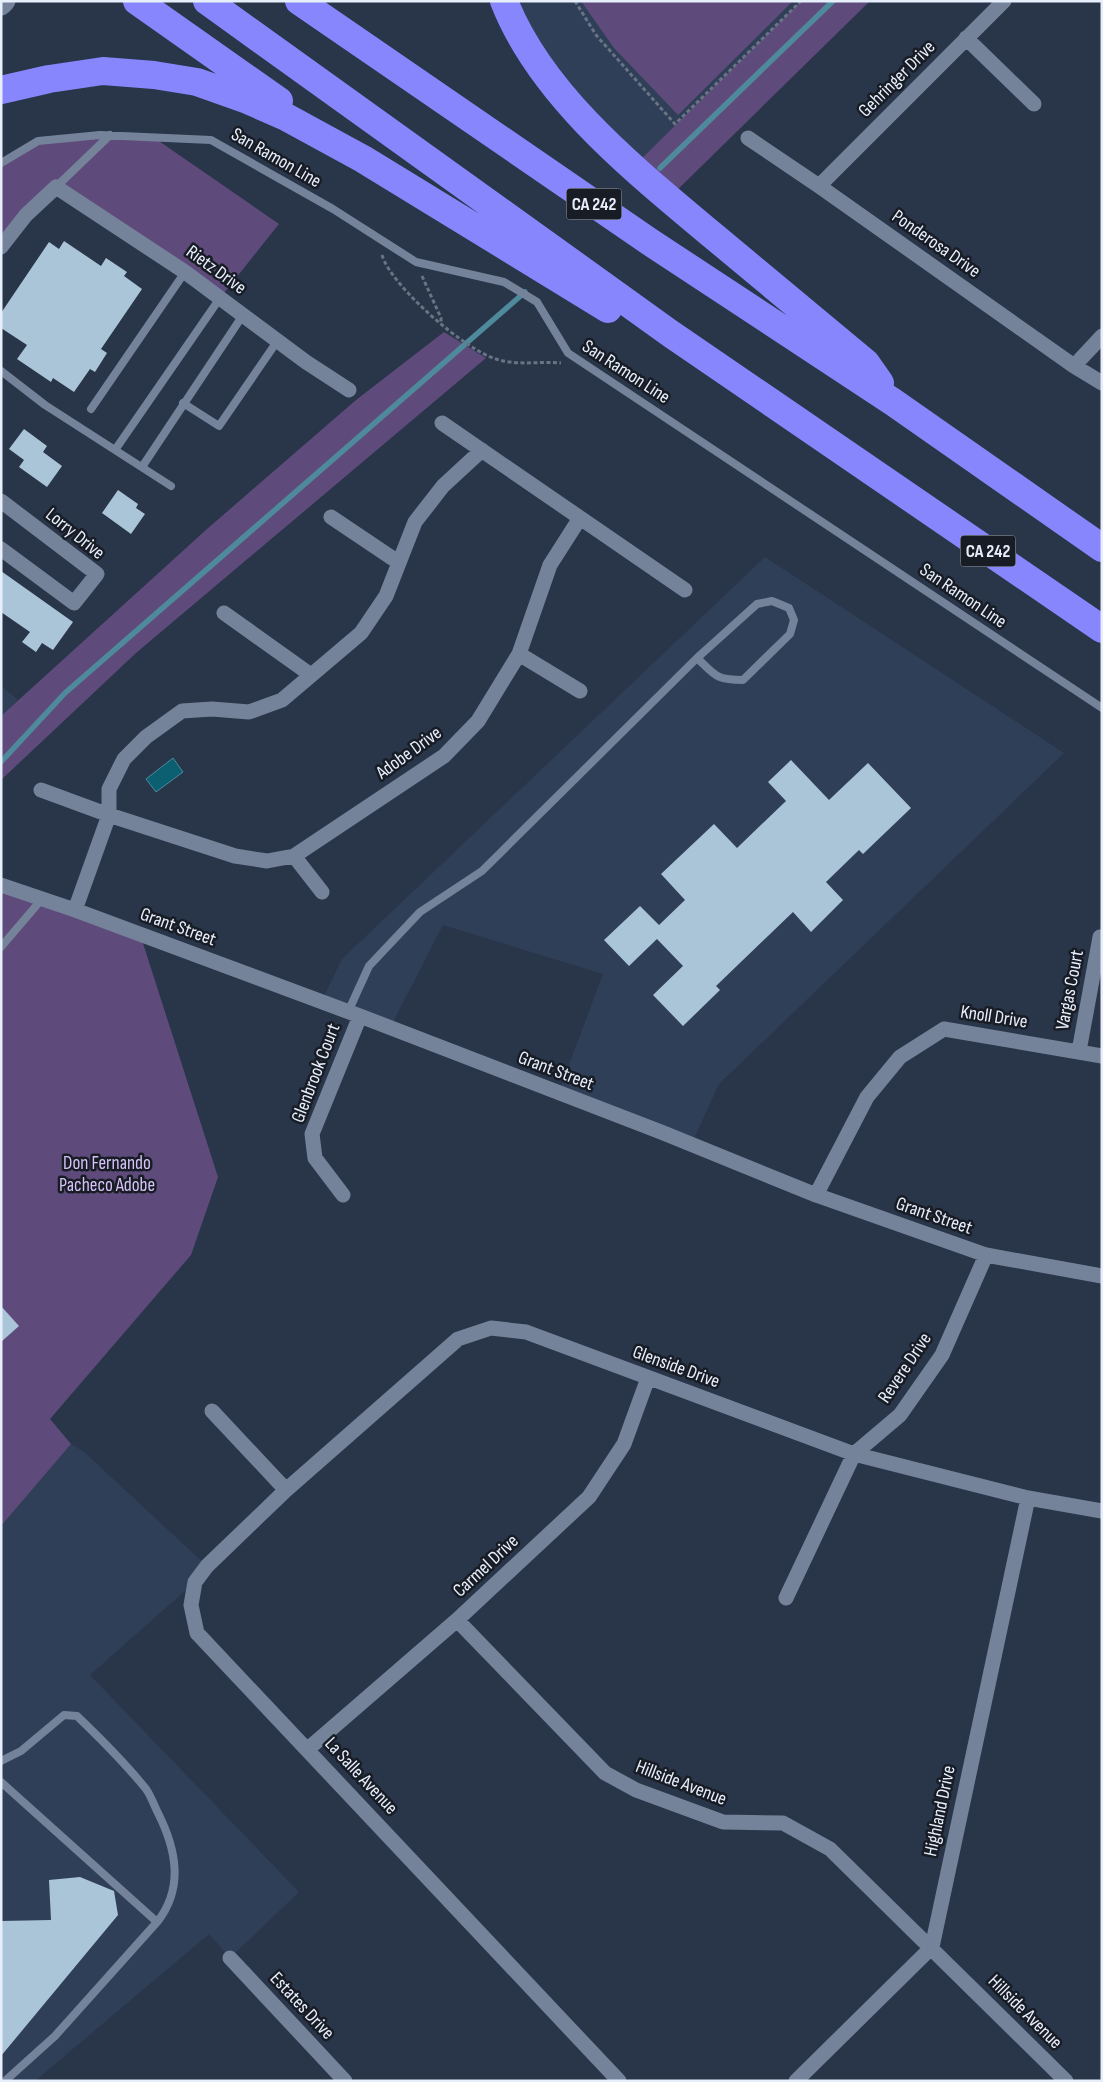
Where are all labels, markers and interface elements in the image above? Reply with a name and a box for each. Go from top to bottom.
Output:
street label: Gehringer Drive [854,36,940,122]
street label: San Ramon Line [227,123,325,193]
road number: CA 242 [566,188,622,220]
street label: Ponderosa Drive [887,205,985,283]
street label: Rietz Drive [181,240,251,300]
street label: San Ramon Line [578,335,674,409]
street label: Lorry Drive [41,503,109,565]
road number: CA 242 [960,536,1016,566]
street label: San Ramon Line [915,558,1011,634]
street label: Adobe Drive [371,722,446,785]
street label: Grant Street [137,903,219,951]
street label: Vargas Court [1051,948,1089,1032]
street label: Knoll Drive [959,1000,1029,1034]
street label: Glenbrook Court [287,1020,345,1126]
street label: Grant Street [515,1046,597,1096]
park label: Don Fernando Pacheco Adobe [59,1152,155,1197]
street label: Grant Street [893,1192,975,1240]
street label: Revere Drive [873,1328,937,1408]
street label: Glenside Drive [629,1341,723,1393]
street label: Carmel Drive [448,1530,524,1602]
street label: La Salle Avenue [320,1733,402,1819]
street label: Hillside Avenue [632,1755,730,1811]
street label: Highland Drive [919,1764,961,1858]
street label: Estates Drive [265,1967,339,2045]
street label: Hillside Avenue [983,1970,1067,2054]

